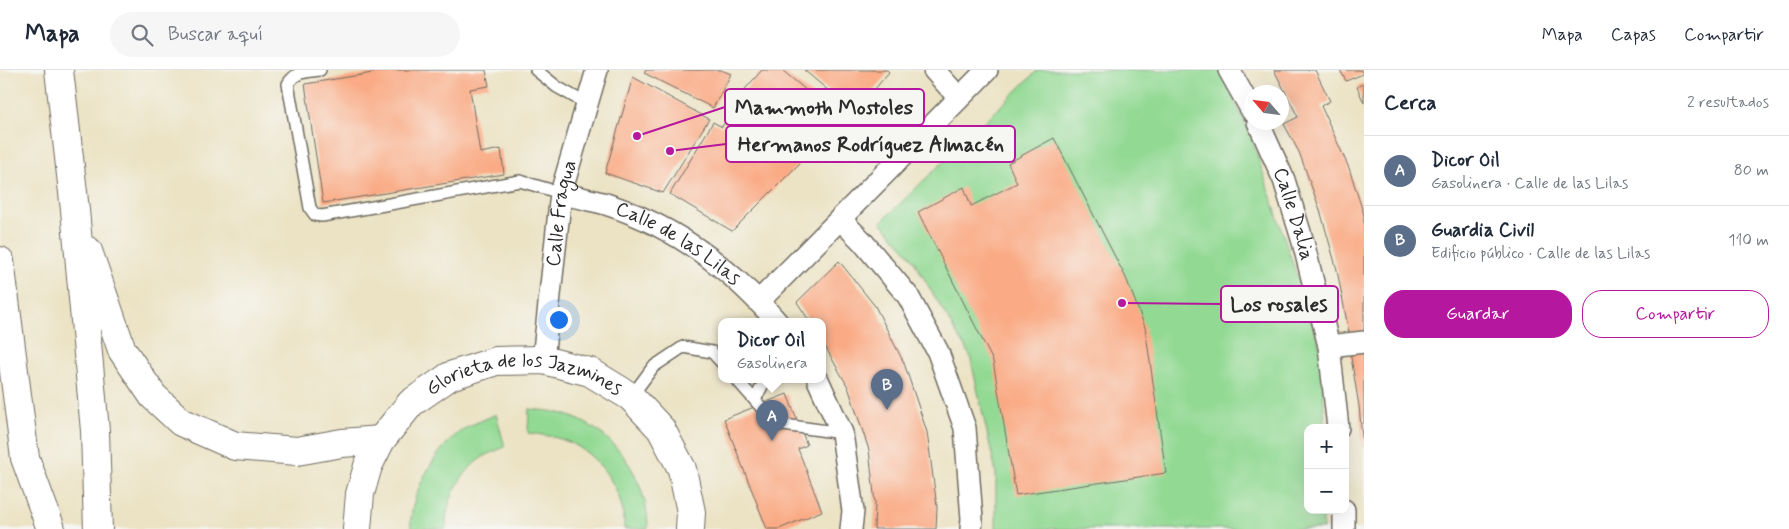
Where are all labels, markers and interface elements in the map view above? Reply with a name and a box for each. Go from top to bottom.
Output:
search box [110,12,460,57]
text: Mapa [25,19,80,50]
icon: search [128,21,156,49]
text: Buscar aquí [168,22,263,47]
text: Mapa [1542,23,1583,47]
text: Capas [1611,23,1656,47]
text: Compartir [1684,23,1764,47]
north arrow [1244,85,1289,130]
callout: Mammoth Mostoles [725,89,924,125]
text: Cerca [1384,89,1437,117]
text: 2 resultados [1687,92,1769,113]
text: Mammoth Mostoles [735,94,914,122]
callout: Hermanos Rodríguez Almacén [726,126,1015,162]
text: Hermanos Rodríguez Almacén [738,131,1004,159]
text: Dicor Oil [1431,148,1500,173]
street label: Calle Fragua [540,157,584,268]
text: A [1395,160,1405,181]
text: 80 m [1734,160,1769,181]
street label: Calle Dalia [1267,163,1321,263]
text: Gasolinera · Calle de las Lilas [1431,173,1628,194]
street label: Calle de las Lilas [612,195,747,292]
text: Guardia Civil [1431,218,1534,243]
text: B [1395,230,1405,251]
text: 110 m [1728,230,1769,251]
text: Edificio público · Calle de las Lilas [1431,243,1650,264]
callout: Los rosales [1221,286,1338,322]
button: Guardar [1384,290,1572,338]
button: Compartir [1582,290,1769,338]
text: Los rosales [1230,291,1328,319]
your location [546,307,572,333]
popup [718,318,826,383]
text: Dicor Oil [736,328,805,353]
text: Glorieta de los Jazmines [420,347,628,402]
text: Gasolinera [736,353,808,374]
pin: B [871,369,903,410]
street label: Glorieta de los Jazmines [416,387,632,411]
pin: A [756,400,788,441]
map controls [1304,424,1349,514]
button: + [1304,424,1349,469]
button: − [1304,469,1349,514]

